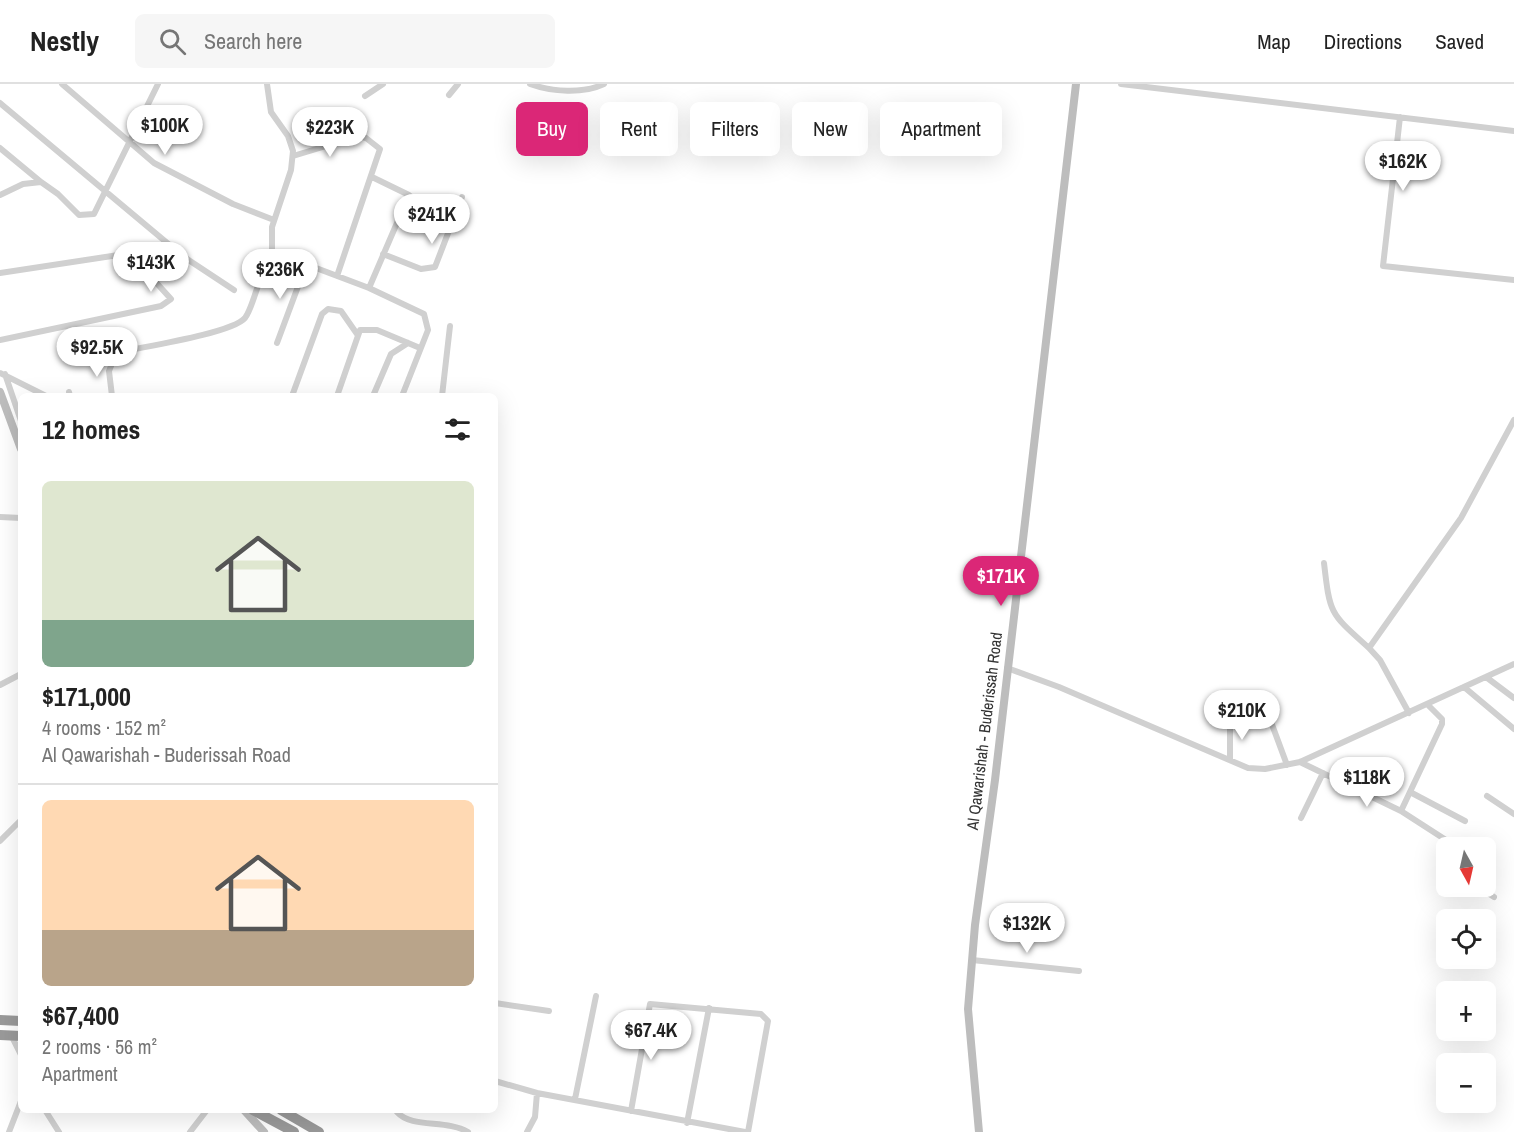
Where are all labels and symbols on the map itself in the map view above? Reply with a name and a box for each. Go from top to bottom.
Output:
pin: $100K [123,105,207,156]
pin: $223K [288,107,372,158]
pin: $162K [1361,141,1445,192]
pin: $241K [390,194,474,245]
pin: $143K [109,242,193,293]
pin: $236K [238,249,322,300]
pin: $92.5K [48,327,146,378]
pin: $171K [959,556,1043,607]
street label: Al Qawarishah - Buderissah Road [961,631,1007,832]
pin: $210K [1200,690,1284,741]
pin: $118K [1325,757,1409,808]
north arrow [1436,837,1496,897]
pin: $132K [985,903,1069,954]
pin: $67.4K [602,1010,700,1061]

